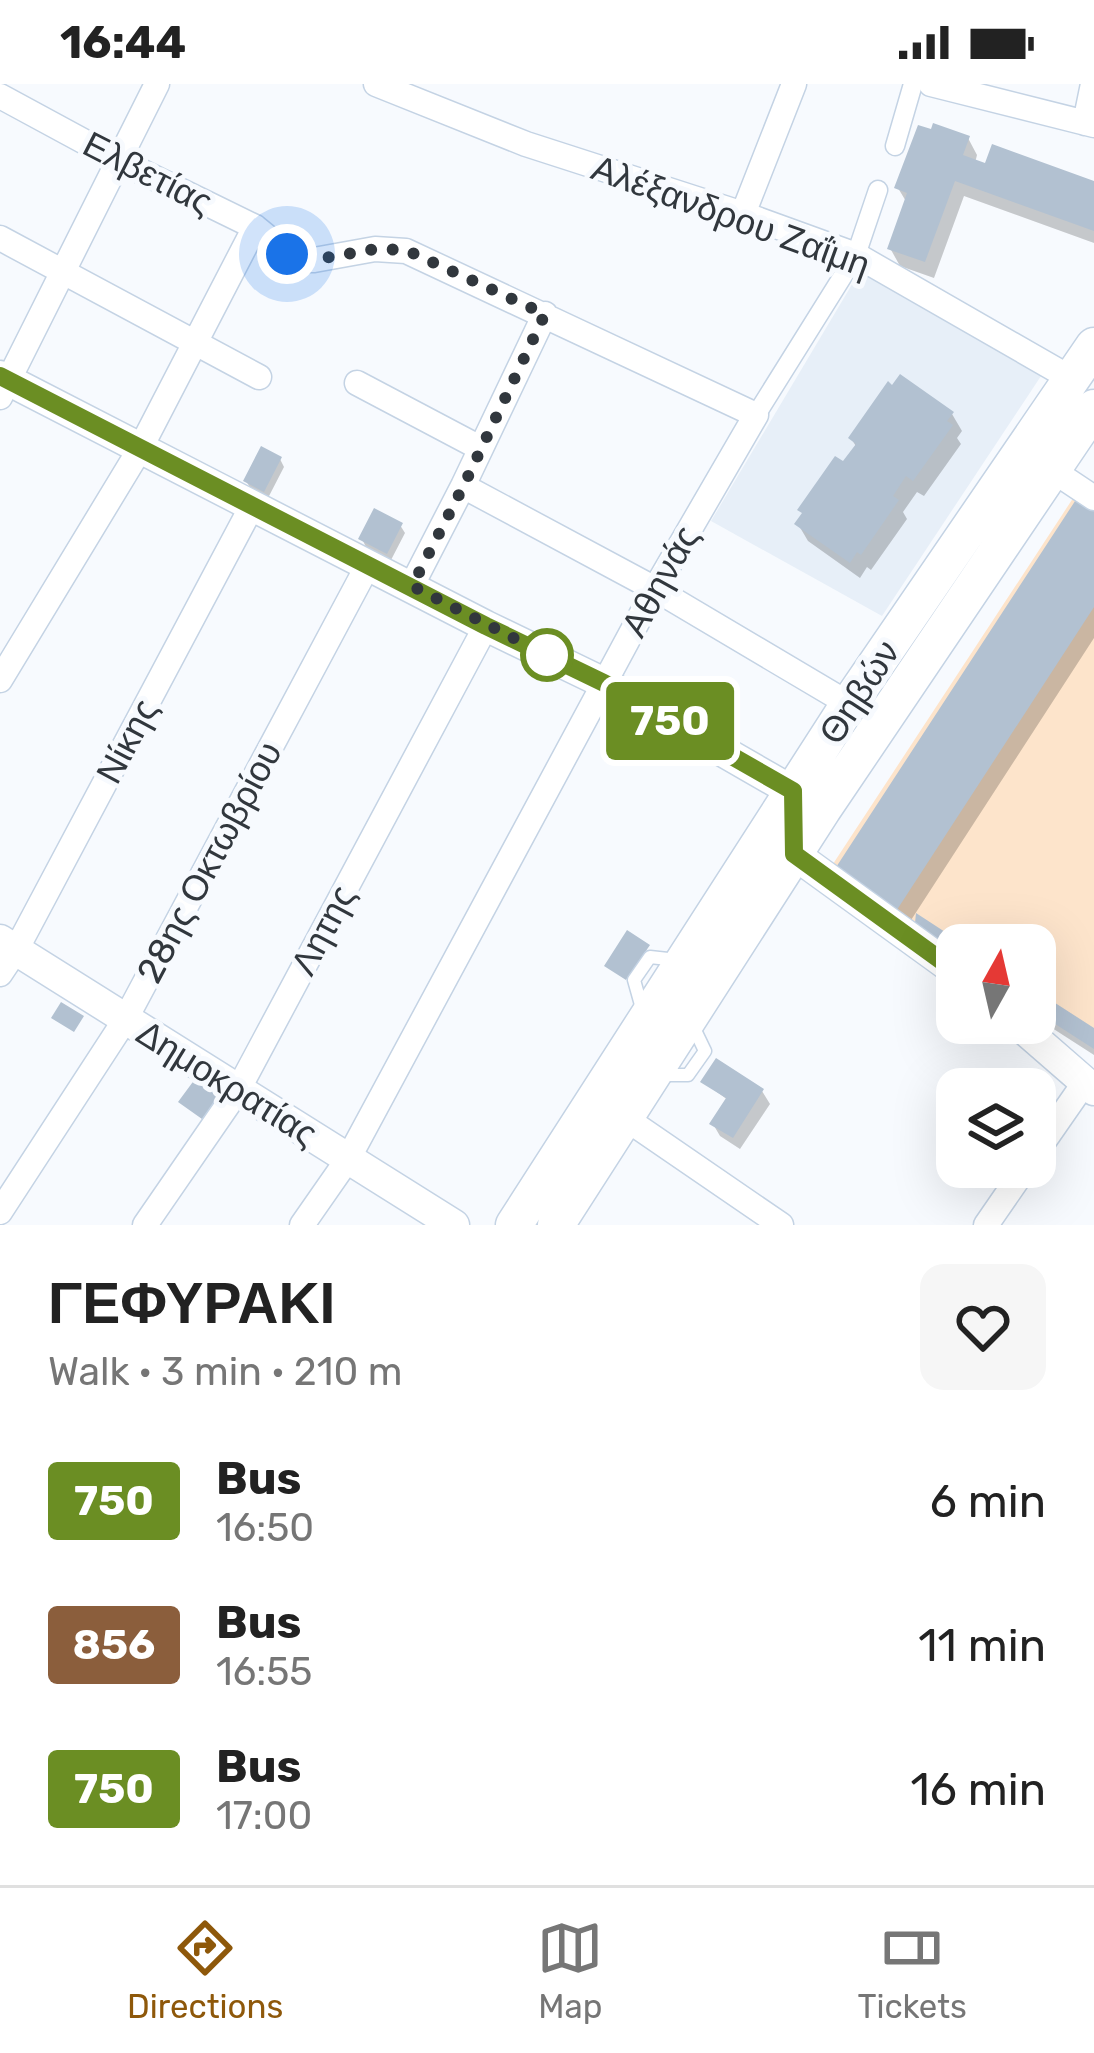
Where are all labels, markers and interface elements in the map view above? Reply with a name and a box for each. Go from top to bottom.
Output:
text: 16:44 [60,16,186,69]
street label: Ελβετίας [76,122,220,224]
street label: Αλέξανδρου Ζαΐμη [586,146,876,286]
your location [257,224,317,284]
street label: Αθηνάς [612,518,708,644]
unlabelled marker [522,630,572,680]
street label: Θηβών [810,632,908,752]
line badge: 750 [601,682,739,760]
street label: Νίκης [87,691,167,791]
text: 750 [630,696,710,746]
street label: 28ης Οκτωβρίου [127,734,291,990]
street label: Λητης [282,878,364,982]
north arrow [936,924,1056,1044]
map controls [936,924,1056,1188]
street label: Δημοκρατίας [129,1011,325,1155]
button: layers [936,1068,1056,1188]
button: heart [920,1264,1046,1390]
text: ΓΕΦΥΡΑΚΙ [48,1270,335,1337]
text: Walk · 3 min · 210 m [48,1349,402,1395]
text: Bus [216,1452,301,1505]
text: 6 min [930,1475,1046,1528]
text: 750 [74,1476,154,1526]
text: 16:50 [216,1505,314,1551]
text: Bus [216,1596,301,1649]
text: 11 min [918,1619,1046,1672]
text: 856 [73,1620,155,1670]
text: 16:55 [216,1649,313,1695]
text: Bus [216,1740,301,1793]
text: 16 min [910,1763,1046,1816]
text: 750 [74,1764,154,1814]
text: 17:00 [216,1793,312,1839]
tab: Directions [127,1915,283,2026]
tab: Map [537,1915,603,2026]
tab: Tickets [857,1915,967,2026]

